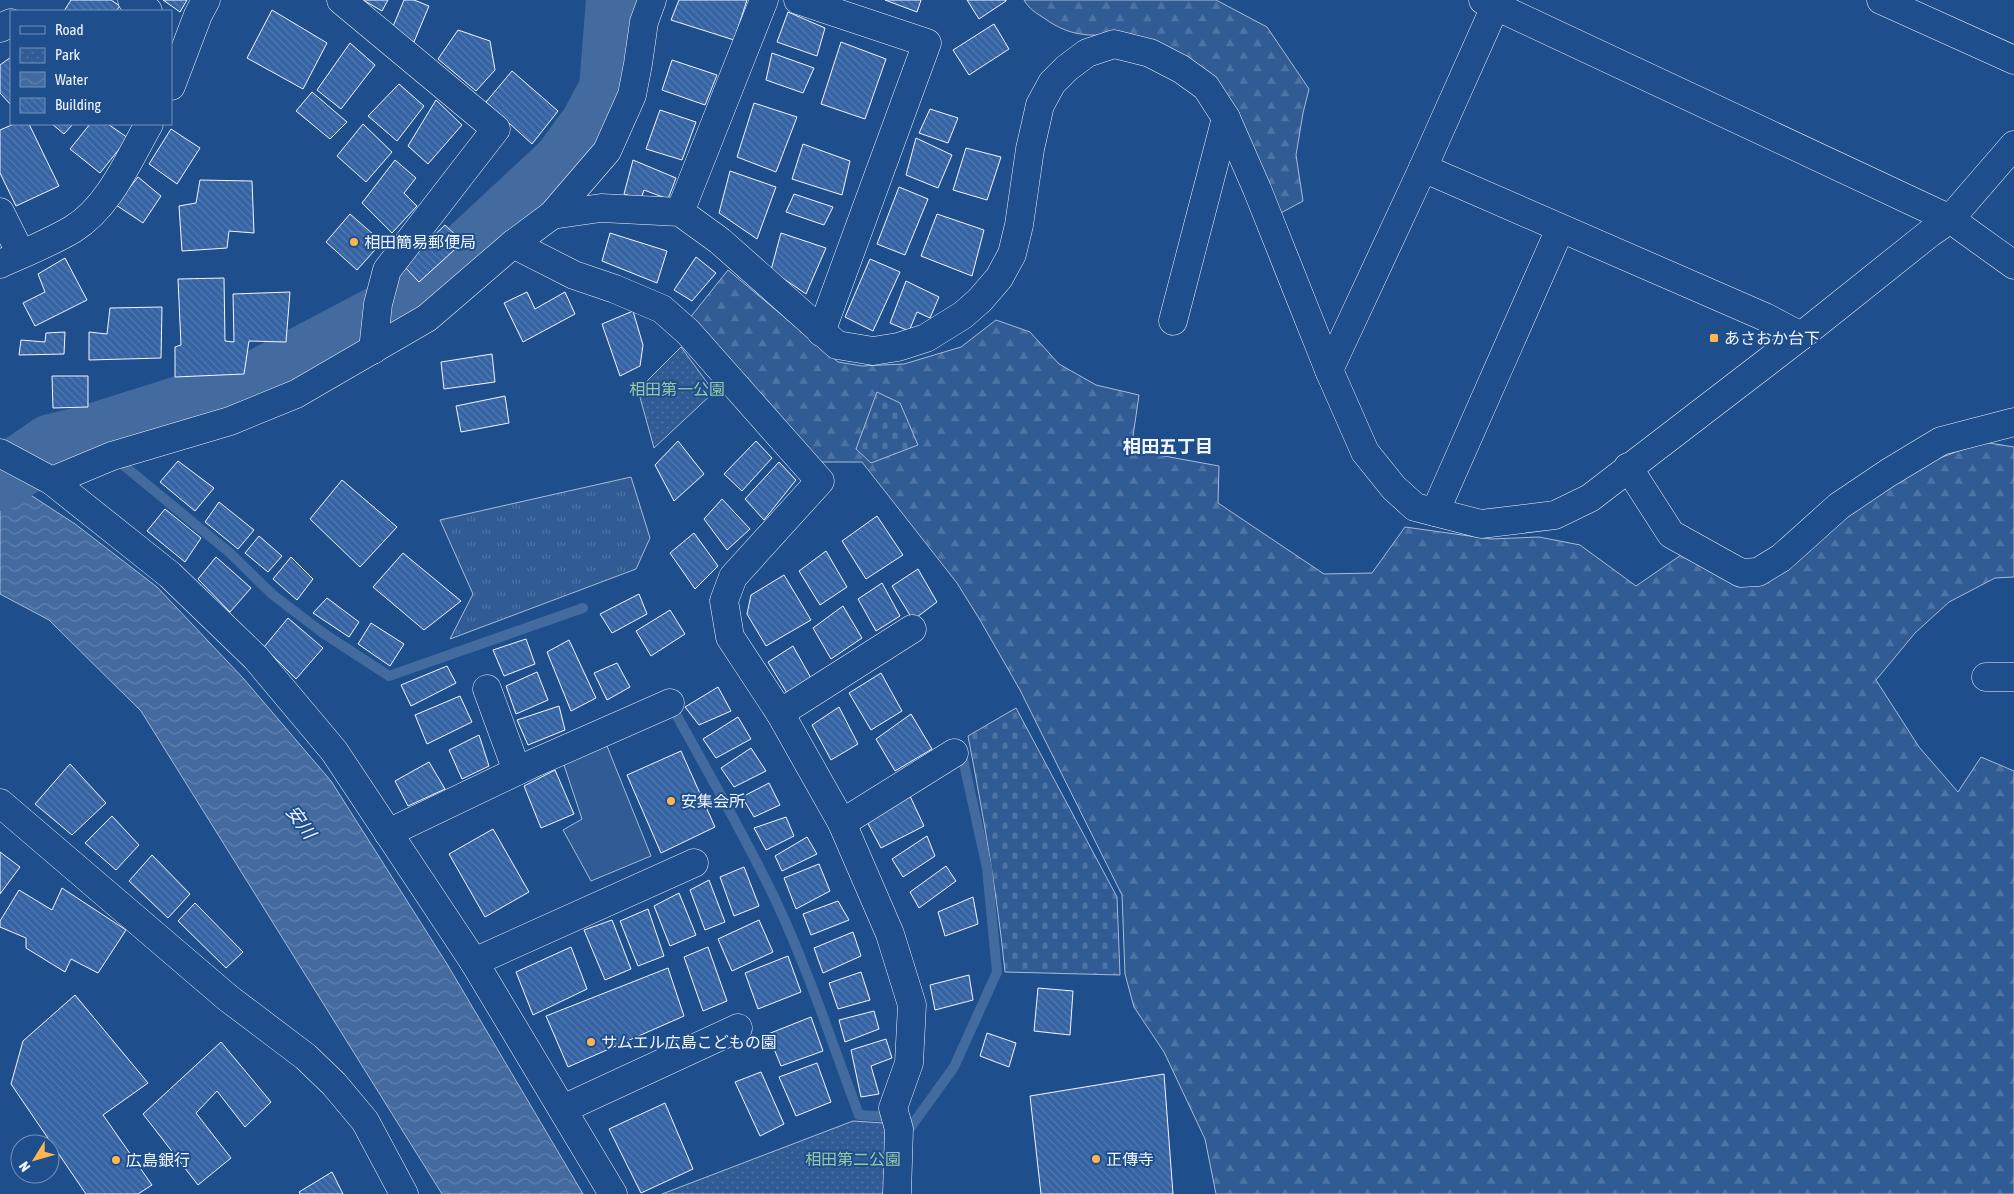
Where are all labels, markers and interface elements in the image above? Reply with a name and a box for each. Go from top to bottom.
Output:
legend [10,10,172,125]
text: Road [55,21,84,38]
text: Park [55,46,80,63]
text: Water [55,71,88,88]
text: Building [55,96,101,113]
place label: 相田簡易郵便局 [364,233,476,251]
marker: 相田簡易郵便局 [348,236,360,248]
place label: あさおか台下 [1724,329,1820,347]
marker: あさおか台下 [1708,332,1720,344]
park label: 相田第一公園 [629,380,725,398]
district label: 相田五丁目 [1123,436,1213,457]
place label: 安集会所 [681,792,745,810]
marker: 安集会所 [665,795,677,807]
water label: 安川 [282,801,321,844]
place label: サムエル広島こどもの園 [601,1033,777,1051]
marker: サムエル広島こどもの園 [585,1036,597,1048]
north arrow [10,1134,60,1184]
park label: 相田第二公園 [805,1150,901,1168]
place label: 正傳寺 [1106,1150,1154,1168]
place label: 広島銀行 [126,1151,190,1169]
marker: 正傳寺 [1090,1153,1102,1165]
marker: 広島銀行 [110,1154,122,1166]
text: N [16,1159,33,1175]

